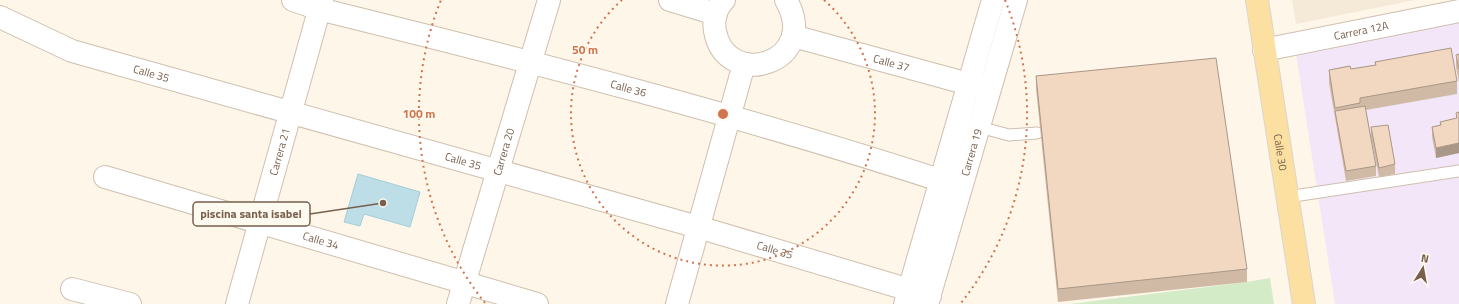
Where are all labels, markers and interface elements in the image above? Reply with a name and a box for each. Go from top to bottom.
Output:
street label: Carrera 12A [1332,17,1390,44]
text: 50 m [572,40,598,59]
street label: Calle 37 [871,50,911,75]
street label: Calle 35 [131,61,171,86]
street label: Calle 36 [609,76,648,101]
text: 100 m [403,104,435,123]
centre of rings [716,107,730,121]
street label: Carrera 21 [265,126,294,177]
street label: Carrera 20 [489,126,518,177]
street label: Carrera 19 [957,127,986,178]
street label: Calle 30 [1270,133,1291,172]
street label: Calle 35 [443,148,483,174]
callout: piscina santa isabel [193,202,310,226]
text: piscina santa isabel [200,204,302,223]
street label: Calle 34 [301,228,341,253]
street label: Calle 35 [755,237,795,263]
north arrow [1403,248,1443,288]
text: N [1420,250,1430,267]

